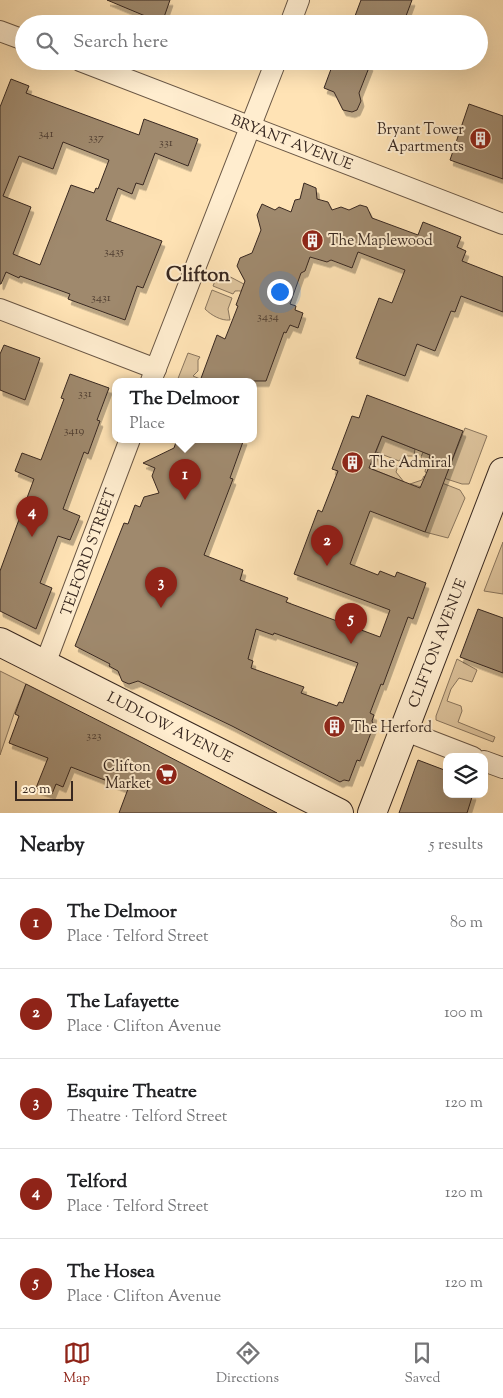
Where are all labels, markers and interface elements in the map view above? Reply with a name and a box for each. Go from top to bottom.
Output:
search box [15,15,488,70]
icon: search [33,29,61,57]
text: Search here [73,29,168,56]
street label: BRYANT AVENUE [227,110,356,176]
place label: Bryant Tower Apartments [377,120,464,158]
house number: 341 [39,125,53,143]
building icon: Bryant Tower Apartments [468,126,492,150]
house number: 337 [88,129,104,147]
house number: 331 [159,134,173,152]
building icon: The Maplewood [300,228,324,252]
place label: The Maplewood [328,231,433,252]
house number: 3435 [104,243,124,261]
district label: Clifton [166,262,230,291]
your location [267,279,293,305]
house number: 3431 [91,289,111,307]
house number: 3434 [257,308,279,326]
popup [112,378,257,443]
house number: 331 [78,385,92,403]
text: The Delmoor [130,386,239,413]
text: Place [130,413,165,436]
house number: 3419 [64,422,85,440]
building icon: The Admiral [341,450,365,474]
place label: The Admiral [369,453,452,474]
pin: 1 [169,459,201,500]
street label: TELFORD STREET [57,485,122,619]
pin: 4 [16,496,48,537]
pin: 2 [311,525,343,566]
pin: 3 [145,567,177,608]
street label: CLIFTON AVENUE [404,576,473,711]
pin: 5 [335,603,367,644]
street label: LUDLOW AVENUE [103,688,236,769]
building icon: The Herford [323,715,347,739]
place label: The Herford [351,718,433,739]
house number: 323 [86,727,102,745]
map controls [443,753,488,798]
button: layers [443,753,488,798]
place label: Clifton Market [103,757,151,795]
supermarket icon: Clifton Market [155,763,179,787]
scale bar [15,778,72,801]
text: 20 m [22,780,51,800]
text: Nearby [20,831,85,861]
text: 5 results [429,834,483,857]
text: The Delmoor [67,899,177,926]
text: 1 [33,912,39,935]
text: 80 m [450,912,483,935]
text: Place · Telford Street [67,926,209,949]
text: The Lafayette [67,989,179,1016]
text: 2 [32,1002,40,1025]
text: 100 m [444,1002,483,1025]
text: Place · Clifton Avenue [67,1016,221,1039]
text: Esquire Theatre [67,1079,197,1106]
text: 3 [33,1092,39,1115]
text: 120 m [445,1092,483,1115]
text: Theatre · Telford Street [67,1106,227,1129]
text: Telford [67,1169,127,1196]
text: 4 [32,1182,40,1205]
text: 120 m [445,1182,483,1205]
text: Place · Telford Street [67,1196,209,1219]
text: The Hosea [67,1259,155,1286]
text: 5 [33,1272,39,1295]
text: 120 m [445,1272,483,1295]
text: Place · Clifton Avenue [67,1286,221,1309]
tab: Map [63,1339,91,1389]
tab: Directions [216,1339,279,1389]
tab: Saved [404,1339,440,1389]

